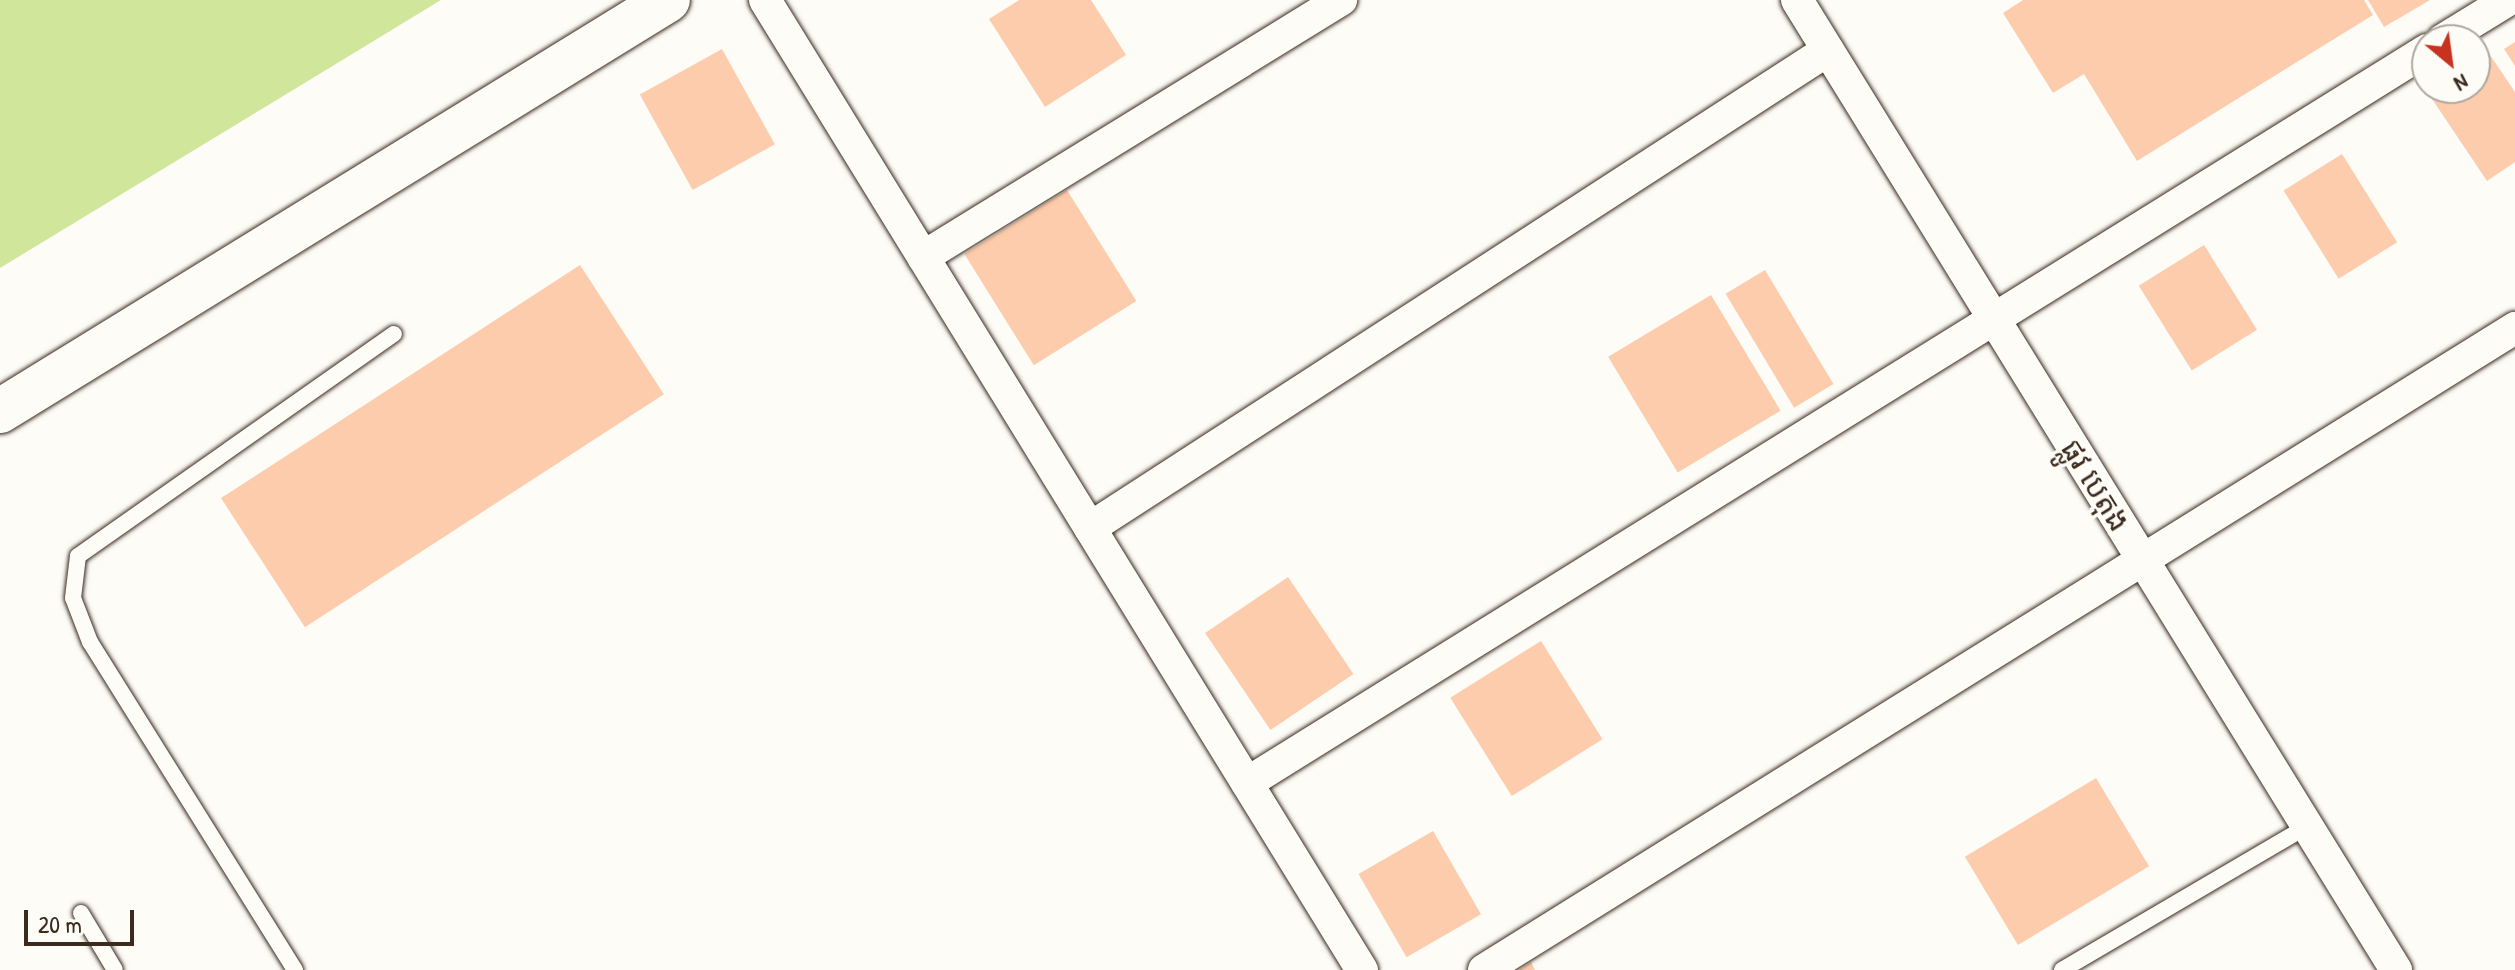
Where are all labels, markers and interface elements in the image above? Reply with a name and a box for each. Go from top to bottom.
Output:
north arrow [2411,24,2491,104]
text: N [2449,67,2474,99]
street label: ផ្លូវ បេតុង [2054,432,2138,538]
scale bar [28,894,138,944]
text: 20 m [38,908,82,940]

